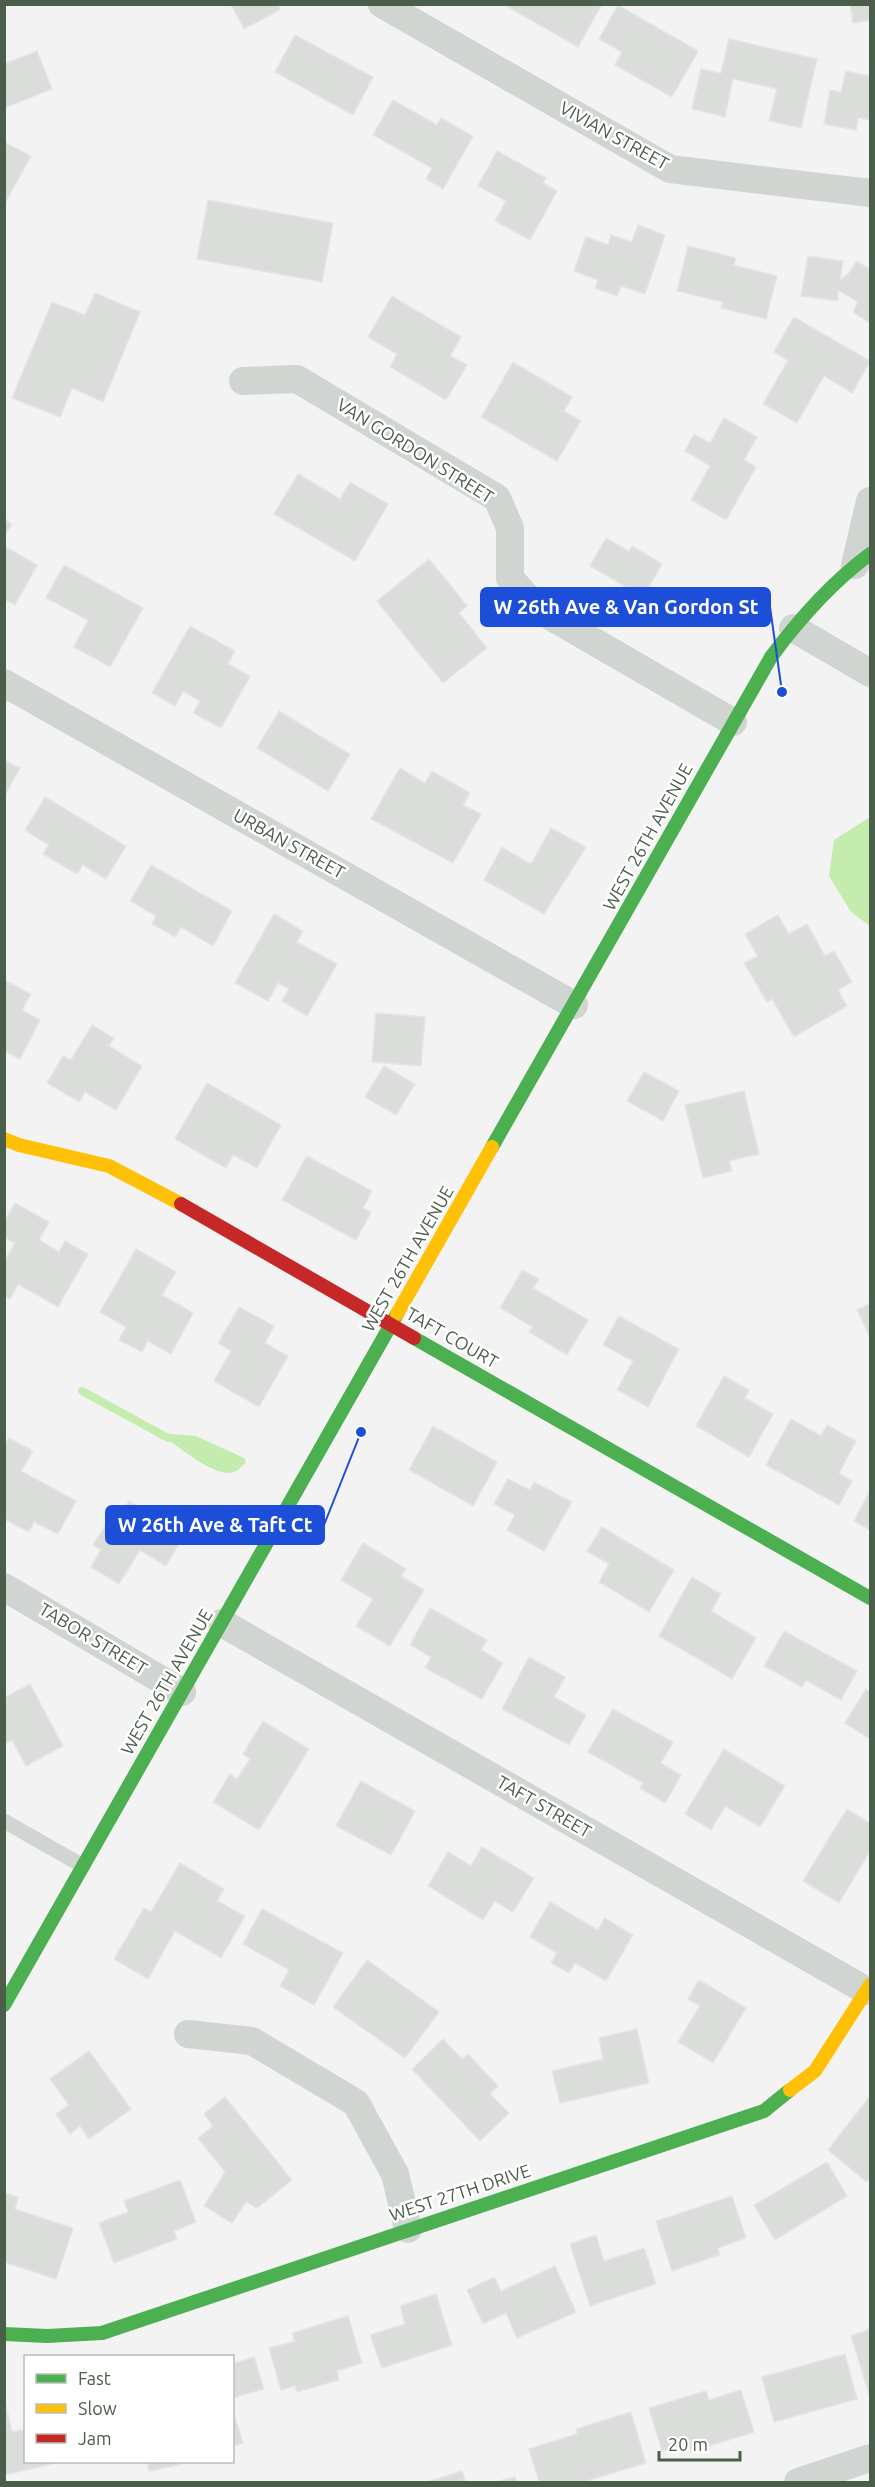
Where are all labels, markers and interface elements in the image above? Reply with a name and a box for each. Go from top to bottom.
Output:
street label: VIVIAN STREET [556,97,673,173]
street label: VAN GORDON STREET [334,394,497,507]
callout: W 26th Ave & Van Gordon St [481,588,770,626]
text: W 26th Ave & Van Gordon St [494,595,759,618]
street label: WEST 26TH AVENUE [598,760,696,913]
street label: URBAN STREET [230,804,349,882]
street label: WEST 26TH AVENUE [357,1182,457,1335]
street label: TAFT COURT [403,1303,502,1372]
callout: W 26th Ave & Taft Ct [106,1506,324,1544]
text: W 26th Ave & Taft Ct [118,1513,313,1536]
street label: TABOR STREET [36,1598,151,1678]
street label: WEST 26TH AVENUE [116,1605,216,1758]
street label: TAFT STREET [494,1771,595,1841]
street label: WEST 27TH DRIVE [387,2160,533,2224]
legend [24,2355,234,2463]
text: Fast [78,2368,111,2388]
text: Slow [78,2398,117,2418]
scale bar [659,2424,740,2462]
text: Jam [78,2428,112,2448]
text: 20 m [668,2434,708,2454]

